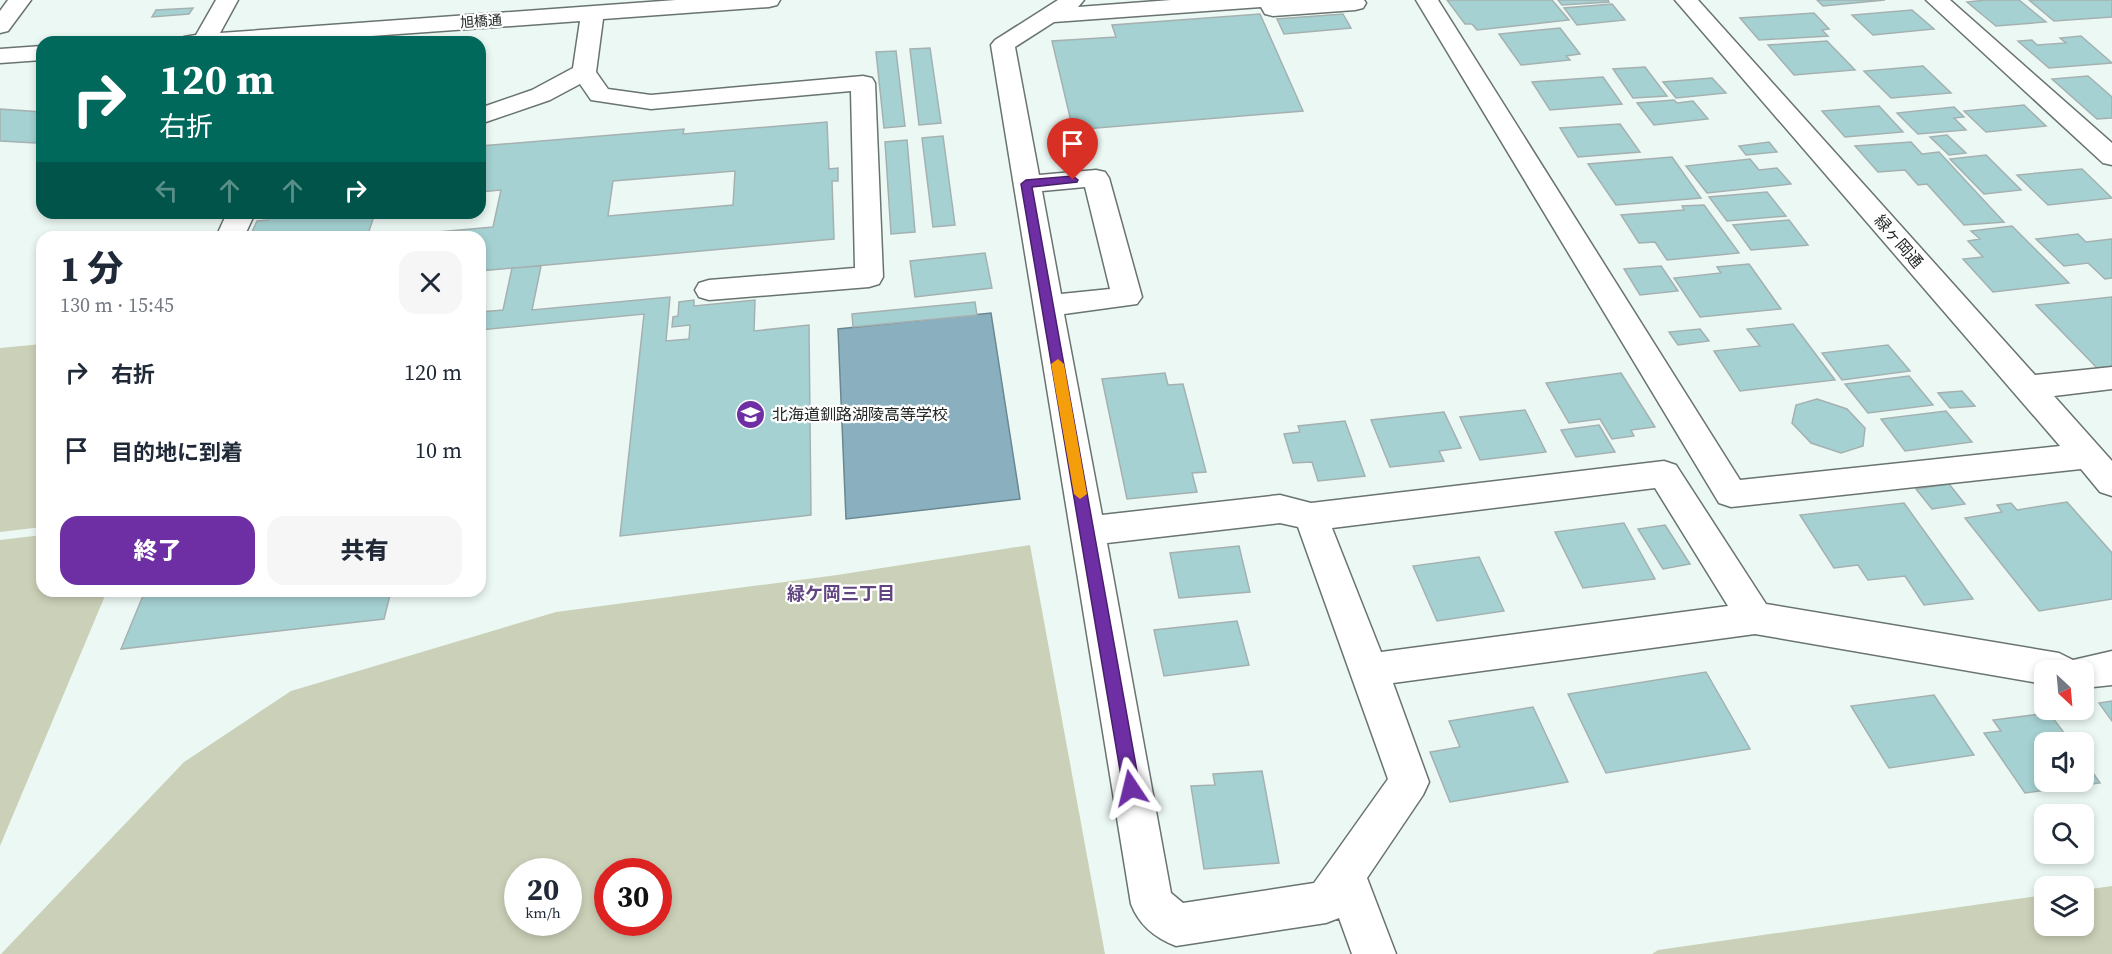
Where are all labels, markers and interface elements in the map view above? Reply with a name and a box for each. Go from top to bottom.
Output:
street label: 旭橋通 [459,10,503,32]
text: 120 m [159,50,274,108]
icon: right [60,60,138,138]
text: 右折 [159,108,213,145]
pin [1047,118,1098,180]
icon: arrive [1056,127,1089,160]
icon: left [150,174,183,207]
icon: ahead [213,174,246,207]
icon: ahead [276,174,309,207]
icon: right [339,174,372,207]
street label: 緑ヶ岡通 [1870,210,1928,272]
text: 1 分 [60,244,123,293]
button: close [399,251,462,314]
text: 130 m · 15:45 [60,291,174,319]
icon: right [60,356,93,389]
text: 120 m [404,357,462,387]
text: 右折 [111,359,155,389]
school or university icon: 北海道釧路湖陵高等学校 [735,398,767,430]
place label: 北海道釧路湖陵高等学校 [772,403,948,425]
icon: arrive [60,434,93,467]
text: 10 m [415,435,462,465]
text: 目的地に到着 [111,437,243,467]
button: 終了 [60,516,255,585]
button: 共有 [267,516,462,585]
district label: 緑ケ岡三丁目 [787,581,895,606]
north arrow [2034,660,2094,720]
map controls [2034,660,2094,936]
button: sound [2034,732,2094,792]
position arrow [1099,756,1163,820]
button: search [2034,804,2094,864]
speed limit sign: 30 [594,858,672,936]
text: 20 [527,869,559,910]
button: layers [2034,876,2094,936]
text: km/h [525,902,561,923]

